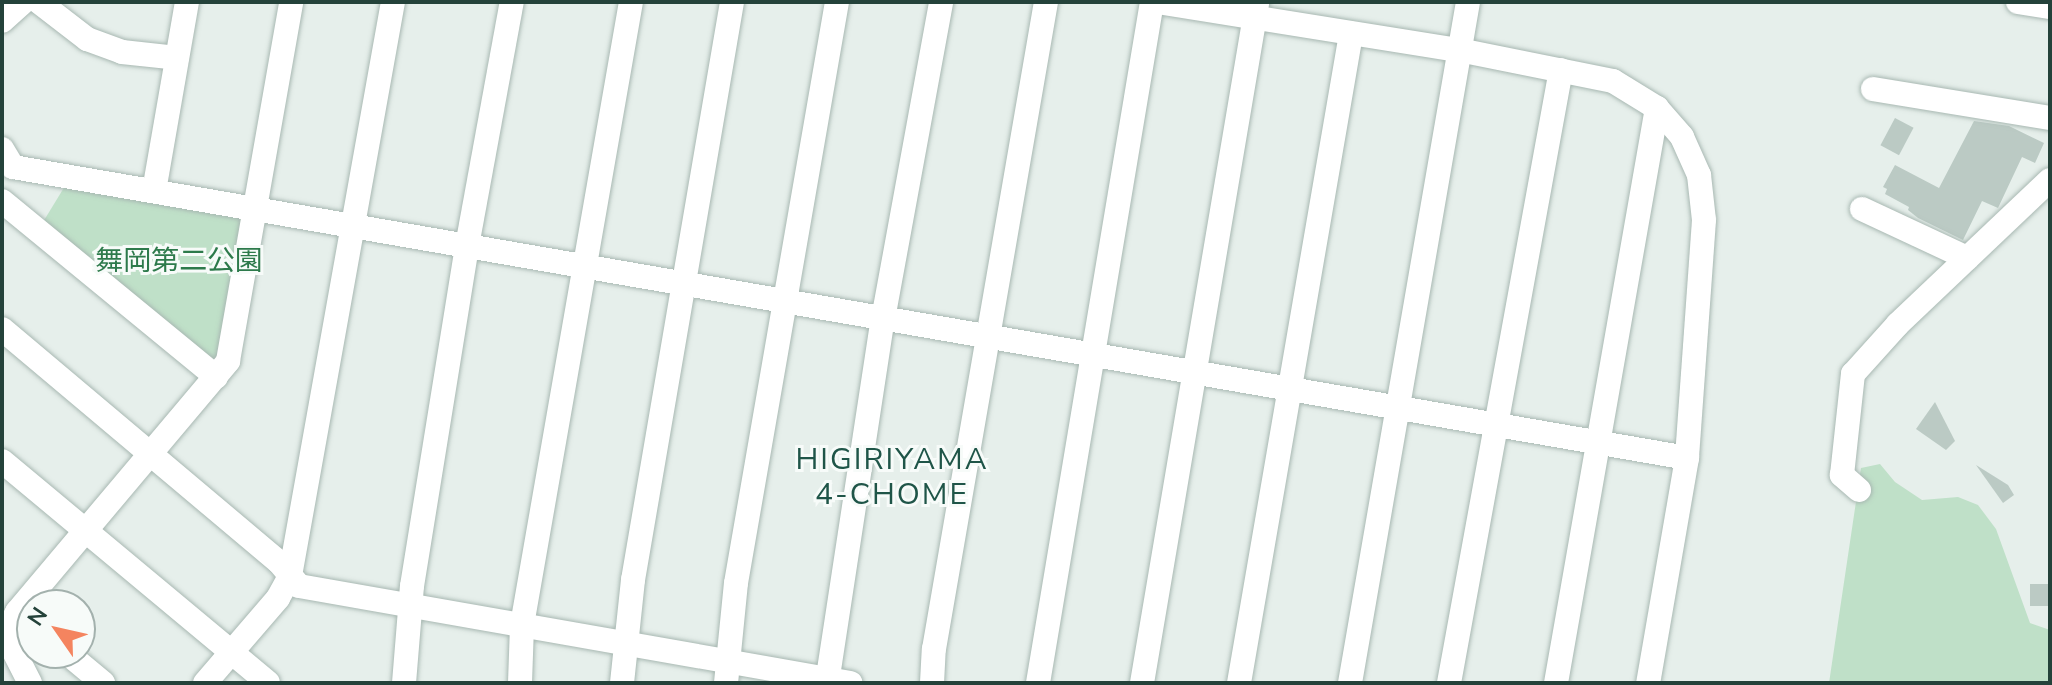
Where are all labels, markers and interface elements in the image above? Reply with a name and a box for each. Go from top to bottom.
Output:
park label: 舞岡第二公園 [95,244,263,278]
district label: HIGIRIYAMA 4-CHOME [795,442,989,512]
north arrow [16,589,96,669]
text: N [21,601,55,632]

